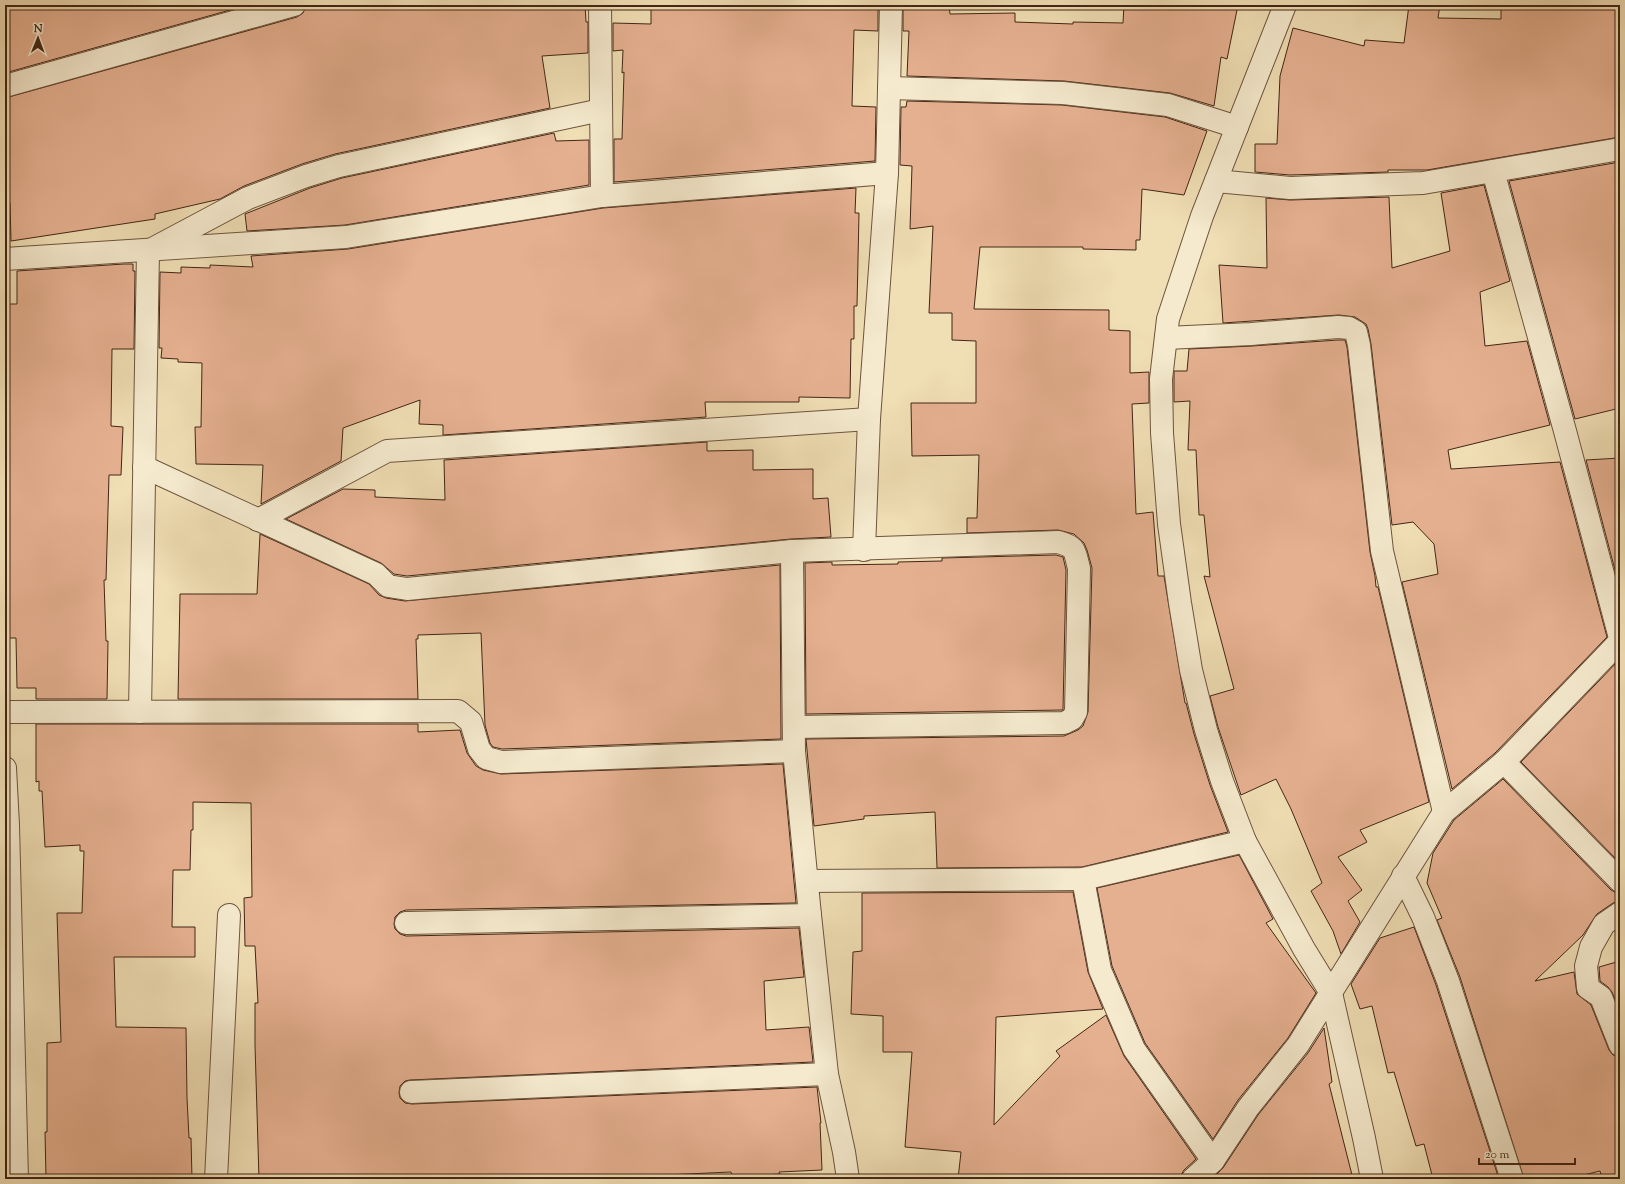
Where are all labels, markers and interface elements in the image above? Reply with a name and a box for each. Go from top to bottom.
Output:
north arrow [18,18,58,58]
text: N [33,21,43,37]
scale bar [1479,1140,1575,1166]
text: 20 m [1485,1146,1510,1164]

